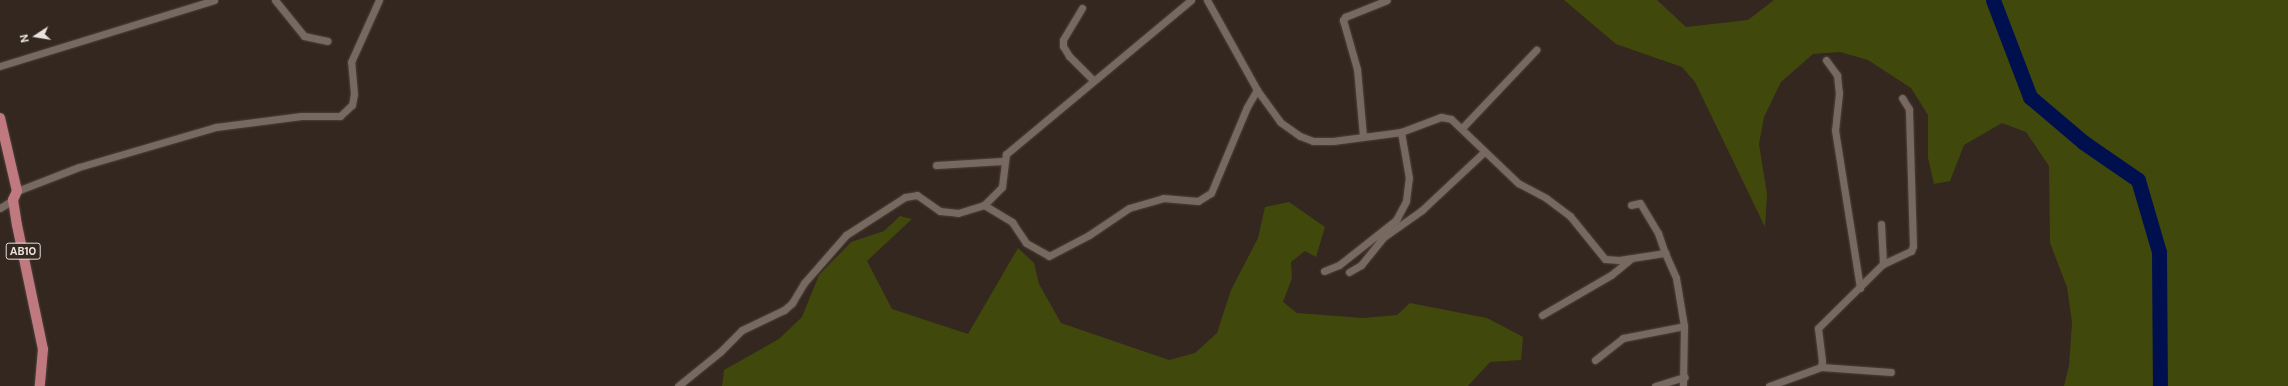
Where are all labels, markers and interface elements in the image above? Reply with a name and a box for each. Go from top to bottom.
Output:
north arrow [16,16,56,56]
text: N [17,33,32,44]
road number: AB10 [5,242,41,260]

